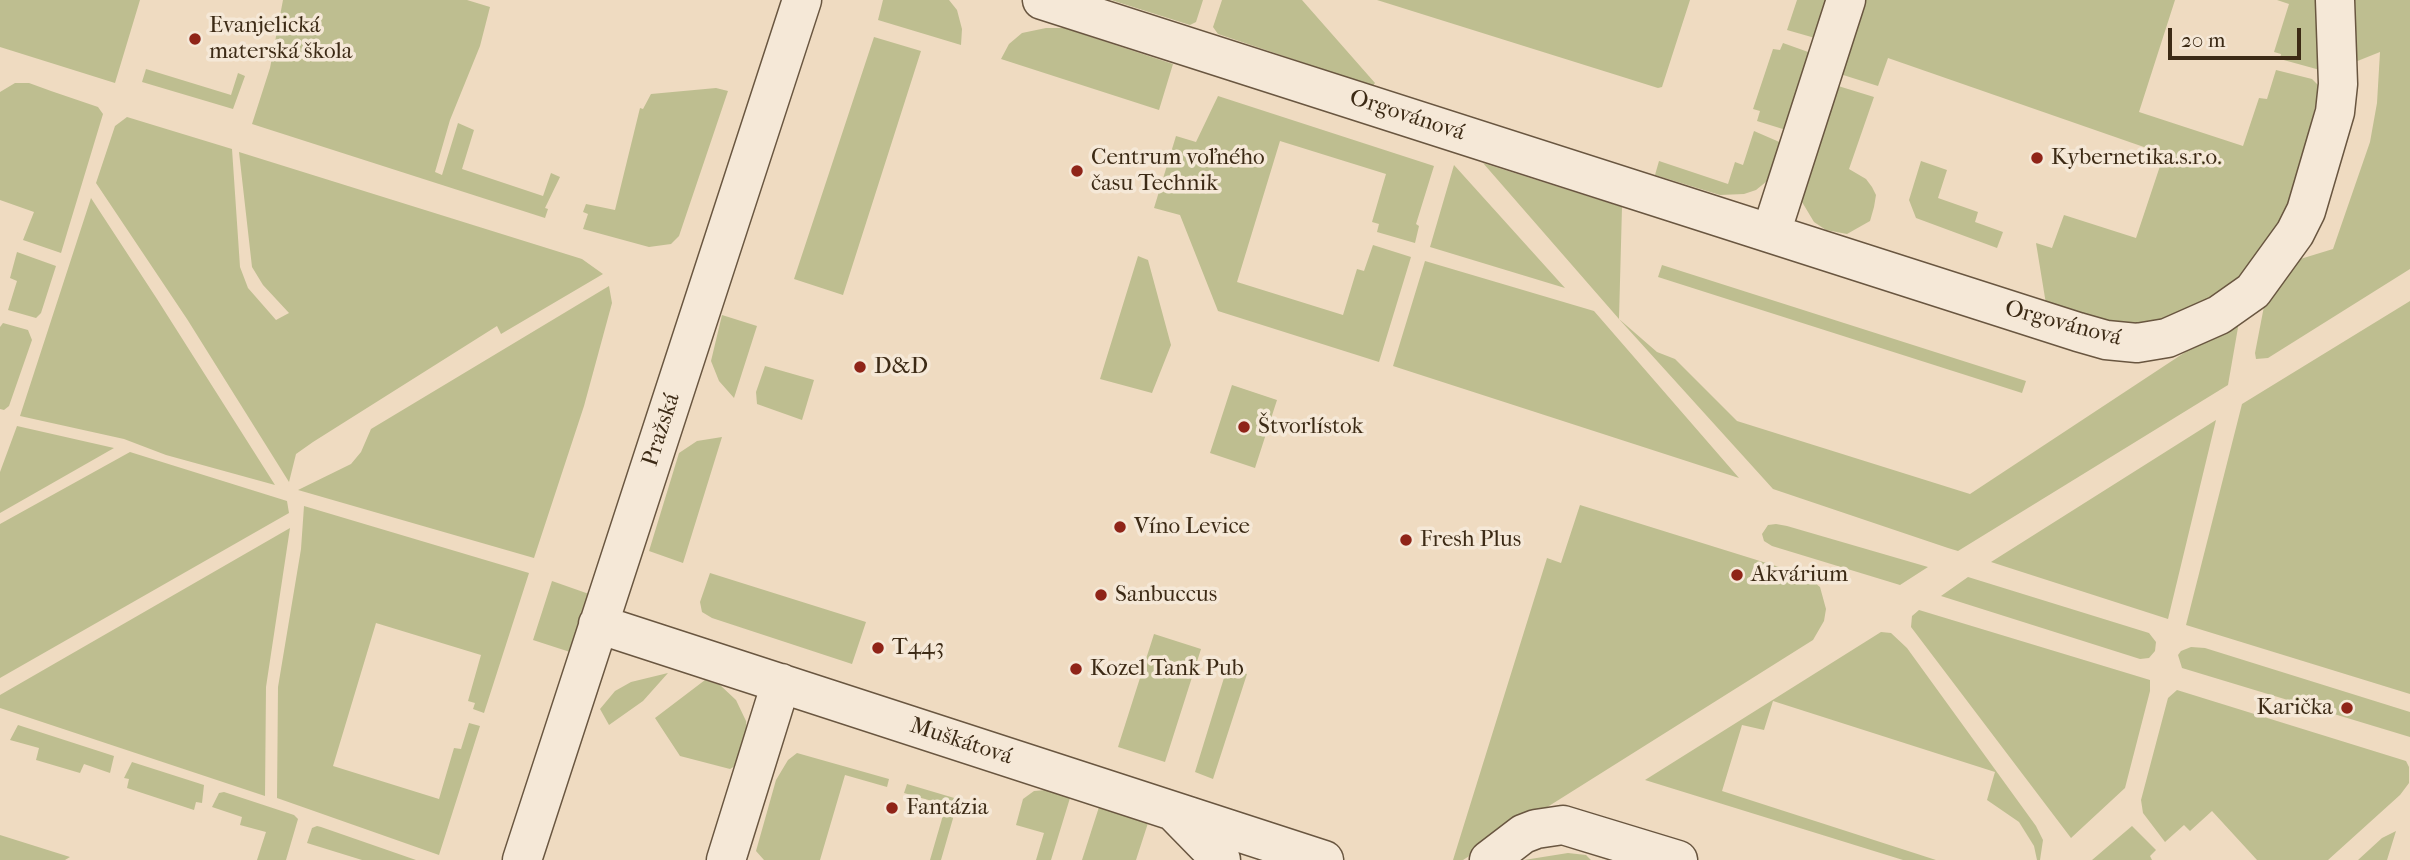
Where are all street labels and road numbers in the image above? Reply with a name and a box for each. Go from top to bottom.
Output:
street label: Orgovánová [1346,84,1468,148]
street label: Orgovánová [2002,295,2124,353]
street label: Pražská [637,390,687,470]
street label: Muškátová [906,712,1016,772]

